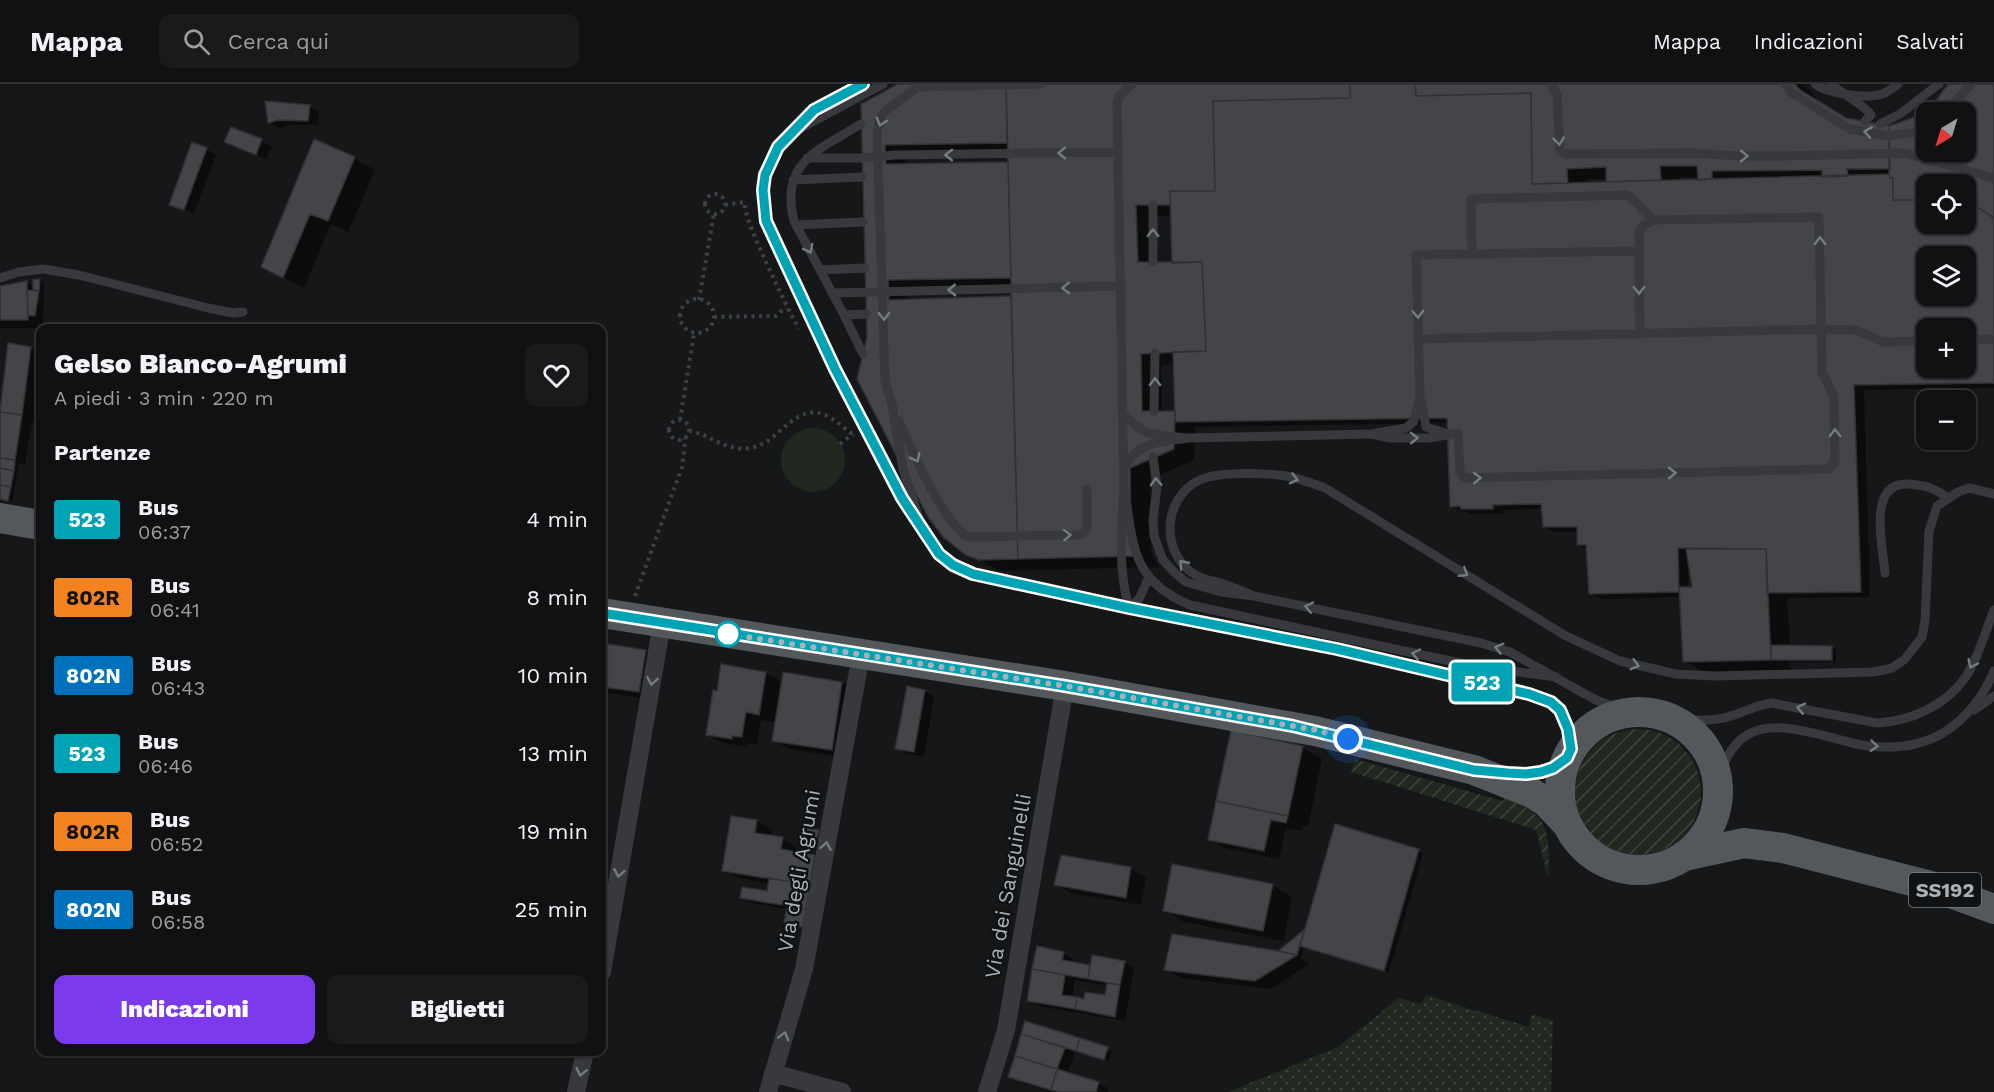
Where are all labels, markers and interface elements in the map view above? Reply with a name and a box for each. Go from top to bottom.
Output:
search box [159,14,579,68]
text: Mappa [30,25,123,58]
icon: search [180,25,213,58]
text: Cerca qui [228,29,329,54]
text: Mappa [1653,29,1721,54]
text: Indicazioni [1754,29,1863,54]
text: Salvati [1896,29,1964,54]
north arrow [1916,102,1976,162]
map controls [1916,102,1976,450]
one-way arrow [875,116,888,127]
one-way arrow [1864,126,1874,139]
one-way arrow [1552,136,1565,145]
one-way arrow [1058,147,1067,159]
one-way arrow [944,148,953,161]
one-way arrow [1739,150,1748,162]
button: locate [1916,174,1976,234]
one-way arrow [1147,229,1159,238]
one-way arrow [1814,237,1826,246]
one-way arrow [802,242,813,253]
button: layers [1916,246,1976,306]
one-way arrow [1061,281,1070,294]
one-way arrow [948,284,957,297]
one-way arrow [1633,286,1646,295]
one-way arrow [1411,309,1424,318]
one-way arrow [877,312,890,321]
button: + [1916,318,1976,378]
button: heart [525,344,588,407]
text: Gelso Bianco-Agrumi [54,347,347,380]
one-way arrow [1149,378,1161,387]
text: A piedi · 3 min · 220 m [54,386,274,410]
button: − [1916,390,1976,450]
one-way arrow [1828,429,1841,438]
one-way arrow [1410,432,1419,444]
text: Partenze [54,440,151,465]
one-way arrow [909,452,920,462]
one-way arrow [1667,467,1676,479]
one-way arrow [1289,471,1299,484]
one-way arrow [1472,472,1481,484]
one-way arrow [1149,478,1162,487]
text: Bus [138,495,178,520]
text: 523 [68,507,106,532]
text: 4 min [527,507,588,532]
text: 06:37 [138,520,191,544]
one-way arrow [1062,529,1071,541]
one-way arrow [1179,560,1190,570]
one-way arrow [1458,566,1468,578]
text: Bus [150,573,190,598]
text: 802R [66,585,120,610]
text: 8 min [527,585,588,610]
text: 06:41 [150,598,200,622]
one-way arrow [1304,601,1314,614]
unlabelled marker [715,621,741,647]
one-way arrow [1494,643,1504,656]
one-way arrow [1411,648,1421,661]
text: Bus [151,651,191,676]
one-way arrow [1629,658,1640,670]
one-way arrow [1967,658,1979,669]
line badge: 523 [1448,662,1516,702]
text: 802N [66,663,121,688]
text: 10 min [518,663,588,688]
text: 523 [1463,670,1501,695]
one-way arrow [646,675,659,685]
text: 06:43 [151,676,205,700]
one-way arrow [1796,702,1806,715]
your location [1333,724,1363,754]
text: Bus [138,729,178,754]
one-way arrow [1870,739,1879,752]
text: 523 [68,741,106,766]
text: 13 min [519,741,588,766]
text: 06:46 [138,754,193,778]
street label: Via degli Agrumi [772,788,825,954]
street label: Via dei Sanguinelli [979,792,1036,980]
text: Bus [150,807,190,832]
text: 802R [66,819,120,844]
text: 19 min [518,819,588,844]
text: 06:52 [150,832,204,856]
one-way arrow [820,841,832,850]
one-way arrow [614,868,626,878]
road number: SS192 [1909,873,1981,907]
text: Bus [151,885,191,910]
text: 802N [66,897,121,922]
text: 25 min [514,897,588,922]
text: 06:58 [151,910,205,934]
button: Indicazioni [54,975,315,1044]
button: Biglietti [327,975,588,1044]
one-way arrow [777,1031,789,1042]
one-way arrow [575,1066,588,1076]

